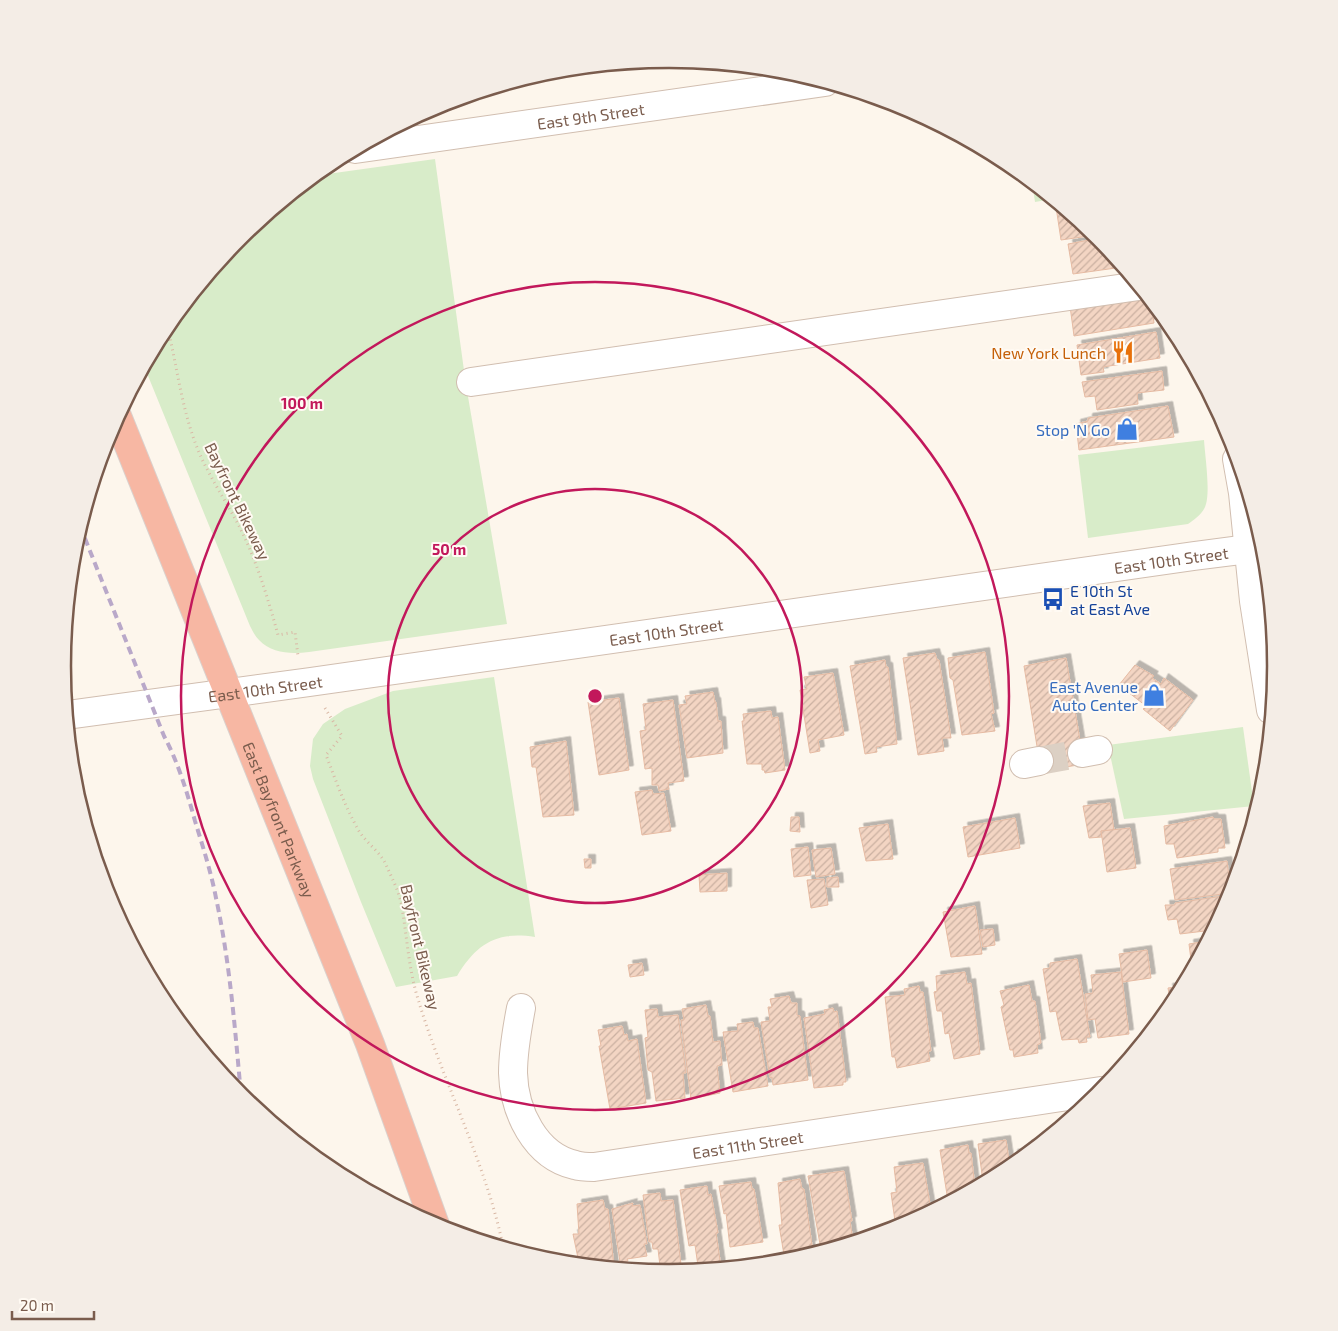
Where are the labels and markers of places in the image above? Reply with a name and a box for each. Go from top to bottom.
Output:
restaurant icon: New York Lunch [1110,339,1136,365]
place label: New York Lunch [991,343,1106,362]
shop icon: Stop 'N Go [1114,416,1140,442]
place label: Stop 'N Go [1036,420,1110,439]
place label: E 10th St at East Ave [1070,581,1150,618]
bus stop icon: E 10th St at East Ave [1040,586,1066,612]
place label: East Avenue Auto Center [1049,677,1139,714]
shop icon: East Avenue Auto Center [1141,682,1167,708]
centre of rings [586,687,604,705]

